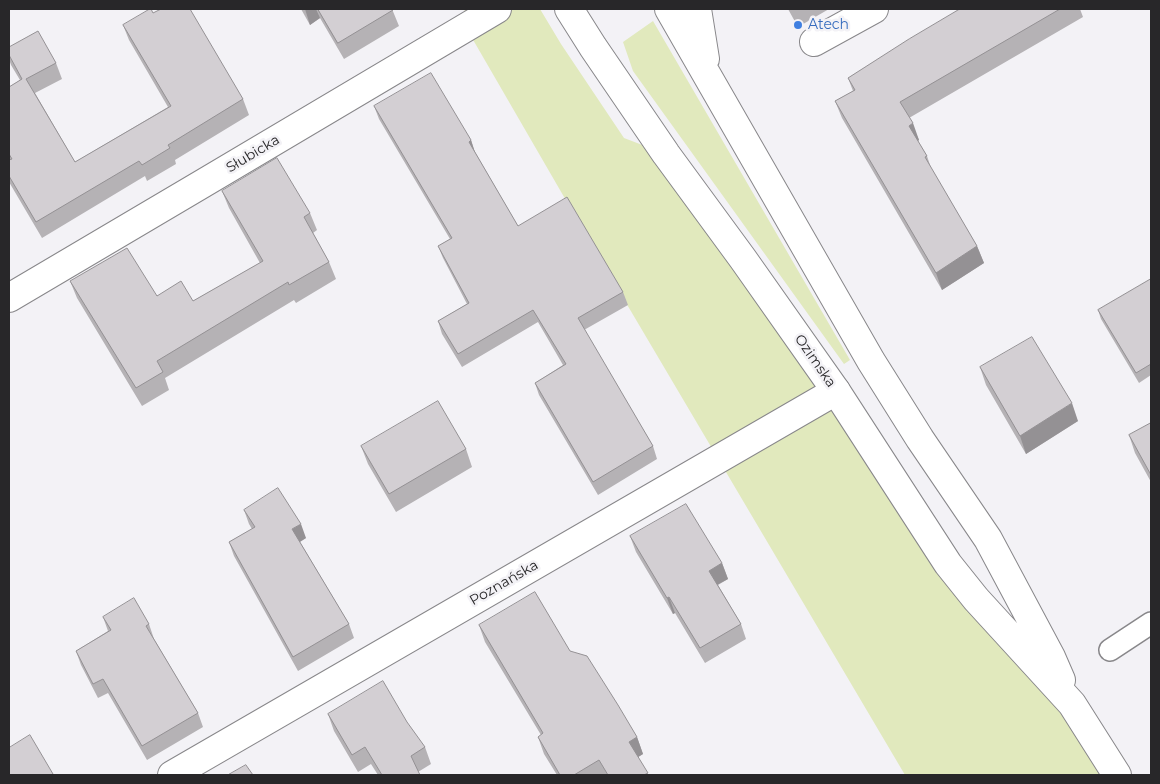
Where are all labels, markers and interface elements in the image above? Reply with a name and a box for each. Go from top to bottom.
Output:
place label: Atech [808,17,849,33]
marker: Atech [792,19,804,31]
street label: Słubicka [223,131,283,177]
street label: Ozimska [791,331,839,391]
street label: Poznańska [467,557,541,609]

